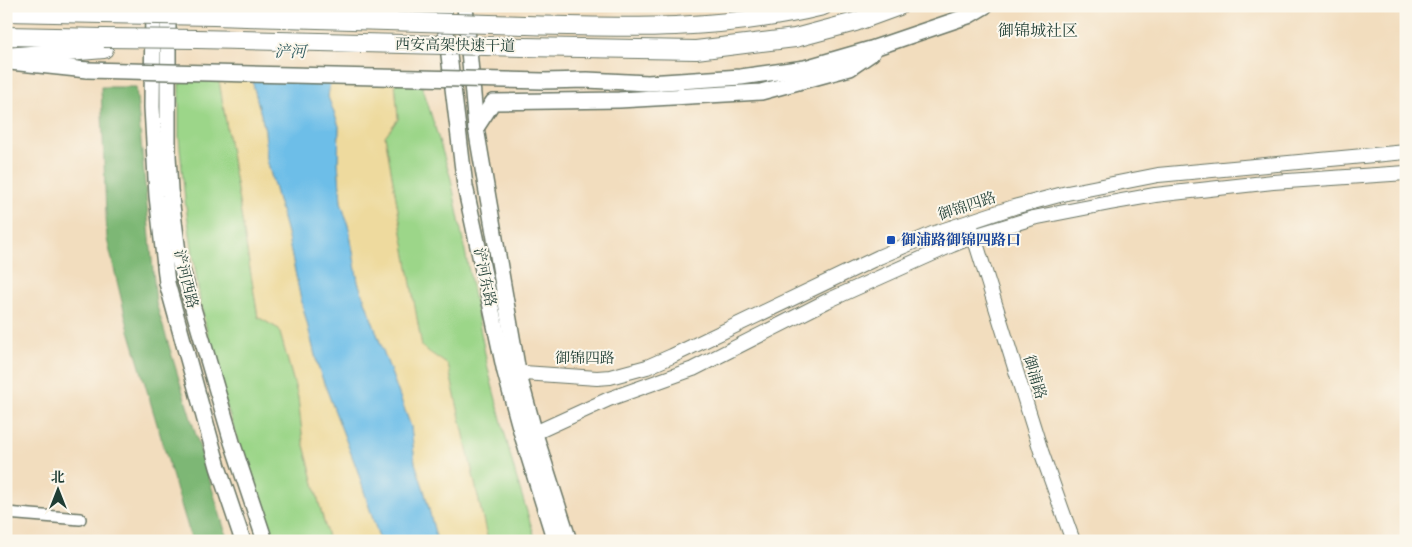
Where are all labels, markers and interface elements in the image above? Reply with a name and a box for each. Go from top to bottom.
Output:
district label: 御锦城社区 [998,20,1078,40]
street label: 西安高架快速干道 [395,34,515,55]
water label: 浐河 [274,41,309,61]
street label: 御锦四路 [935,187,998,224]
place label: 御浦路御锦四路口 [901,230,1021,249]
marker: 御浦路御锦四路口 [885,234,897,246]
street label: 浐河东路 [470,246,501,308]
street label: 浐河西路 [170,247,203,310]
street label: 御锦四路 [555,348,615,367]
street label: 御浦路 [1020,353,1051,401]
north arrow [32,464,82,514]
text: 北 [51,468,65,486]

